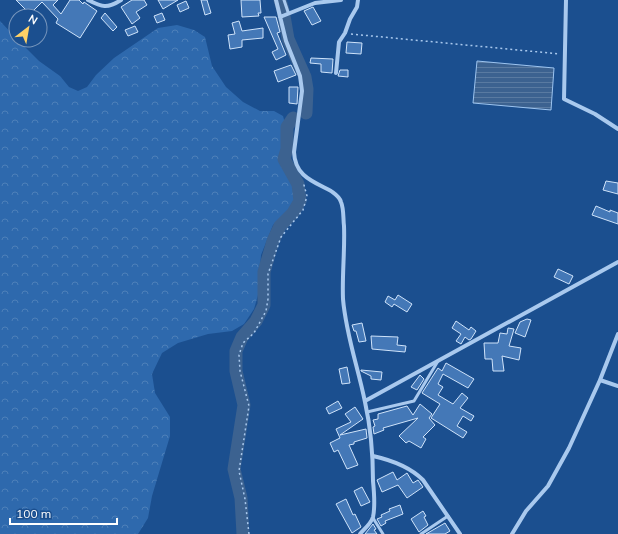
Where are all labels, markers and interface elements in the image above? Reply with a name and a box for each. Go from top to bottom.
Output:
north arrow [8,8,48,48]
text: N [26,11,40,28]
scale bar [10,500,117,526]
text: 100 m [16,506,51,521]

